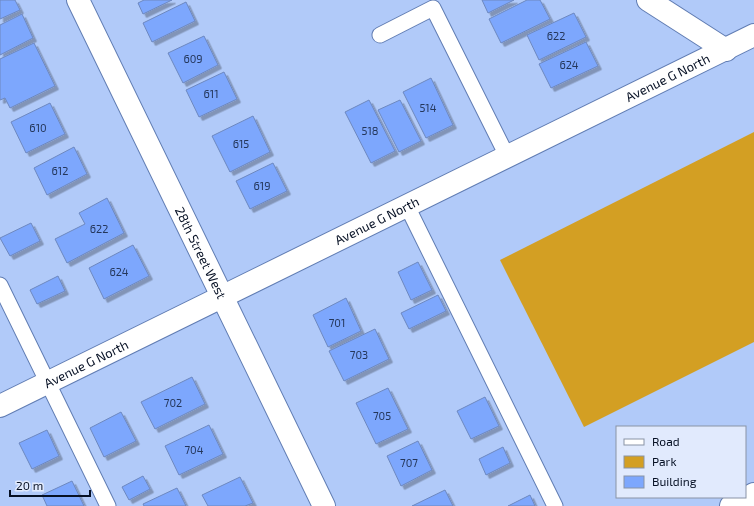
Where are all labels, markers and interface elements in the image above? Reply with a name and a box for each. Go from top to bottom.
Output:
house number: 622 [547,29,565,42]
street label: Avenue G North [623,50,712,105]
house number: 609 [183,52,203,65]
house number: 624 [559,58,579,71]
house number: 611 [203,87,219,100]
house number: 514 [419,101,437,114]
house number: 610 [29,121,47,134]
house number: 518 [362,124,378,137]
house number: 615 [233,137,249,150]
house number: 612 [52,164,68,177]
house number: 619 [254,179,270,192]
street label: Avenue G North [332,193,422,248]
street label: 28th Street West [172,204,230,301]
house number: 622 [90,222,108,235]
house number: 624 [109,265,129,278]
house number: 701 [329,316,345,329]
street label: Avenue G North [41,336,131,391]
house number: 703 [350,348,368,361]
house number: 702 [164,396,182,409]
house number: 705 [373,409,391,422]
legend [616,426,746,498]
text: Road [652,434,680,448]
house number: 704 [184,443,204,456]
text: Park [652,454,677,468]
house number: 707 [400,456,418,469]
scale bar [10,472,90,498]
text: Building [652,474,697,488]
text: 20 m [16,478,43,492]

